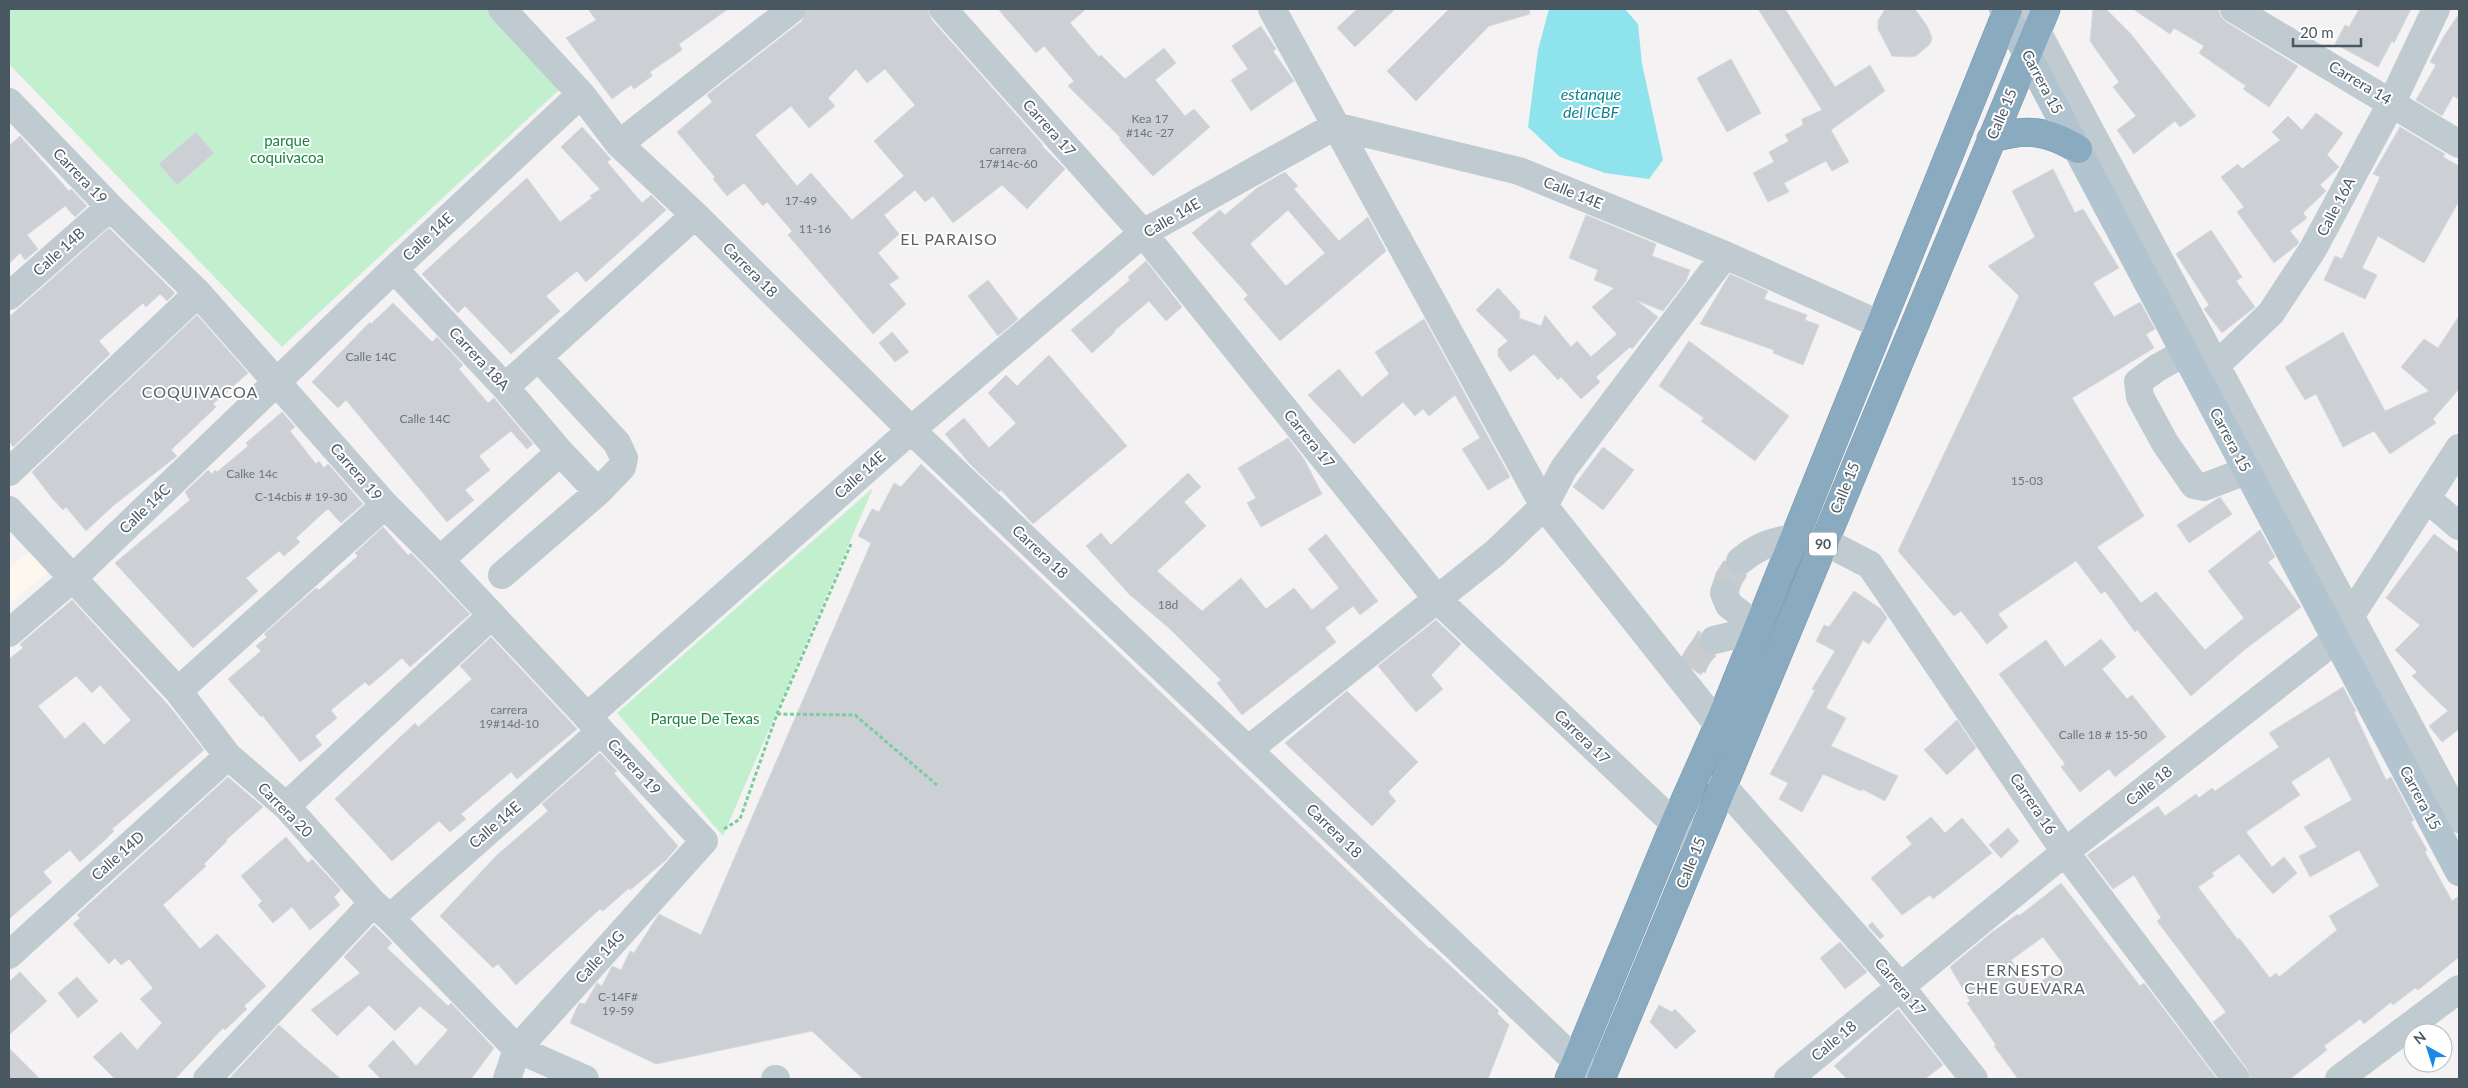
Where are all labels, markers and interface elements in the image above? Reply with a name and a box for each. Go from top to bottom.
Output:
scale bar [2293,15,2360,47]
text: 20 m [2300,23,2334,41]
street label: Carrera 15 [2018,46,2067,117]
street label: Carrera 14 [2326,56,2395,108]
water label: estanque del ICBF [1561,84,1622,121]
street label: Calle 15 [1982,85,2020,142]
street label: Carrera 17 [1020,95,1080,160]
house number: Kea 17 #14c -27 [1126,111,1174,140]
park label: parque coquivacoa [250,131,324,166]
house number: carrera 17#14c-60 [979,142,1037,171]
street label: Carrera 19 [50,144,112,207]
street label: Calle 14E [1541,172,1606,212]
street label: Calle 16A [2312,173,2358,239]
house number: 17-49 [785,193,817,208]
street label: Calle 14E [1140,194,1203,241]
street label: Calle 14E [398,208,456,264]
house number: 11-16 [799,221,831,236]
street label: Calle 14B [29,223,88,279]
district label: EL PARAISO [900,229,998,248]
street label: Carrera 18 [720,238,782,300]
street label: Carrera 18A [446,323,514,394]
house number: Calle 14C [346,349,397,364]
district label: COQUIVACOA [142,382,258,401]
street label: Carrera 15 [2206,404,2255,475]
street label: Carrera 17 [1281,405,1339,471]
house number: Calle 14C [400,411,451,426]
street label: Carrera 19 [327,439,387,504]
street label: Calle 14E [830,447,889,502]
street label: Calle 15 [1826,459,1862,516]
house number: Calke 14c [226,466,278,481]
house number: 15-03 [2011,473,2043,488]
street label: Calle 14C [115,480,173,537]
house number: C-14cbis # 19-30 [255,489,347,504]
street label: Carrera 18 [1009,521,1072,582]
road number: 90 [1809,532,1837,556]
house number: 18d [1158,597,1178,612]
house number: carrera 19#14d-10 [479,702,539,731]
street label: Carrera 17 [1551,705,1614,767]
park label: Parque De Texas [651,709,759,727]
house number: Calle 18 # 15-50 [2059,727,2147,742]
street label: Carrera 19 [604,735,665,798]
street label: Calle 18 [2122,762,2175,809]
street label: Carrera 15 [2396,762,2445,833]
street label: Carrera 16 [2007,769,2061,838]
street label: Carrera 20 [255,778,317,841]
street label: Calle 14E [465,797,524,852]
street label: Carrera 18 [1303,799,1366,861]
street label: Calle 14D [87,827,148,884]
street label: Calle 15 [1672,834,1708,891]
street label: Calle 14G [571,926,628,986]
street label: Carrera 17 [1871,954,1930,1019]
district label: ERNESTO CHE GUEVARA [1964,960,2086,997]
house number: C-14F# 19-59 [598,989,638,1018]
street label: Calle 18 [1807,1016,1860,1064]
north arrow [2403,1023,2453,1073]
text: N [2410,1028,2429,1048]

